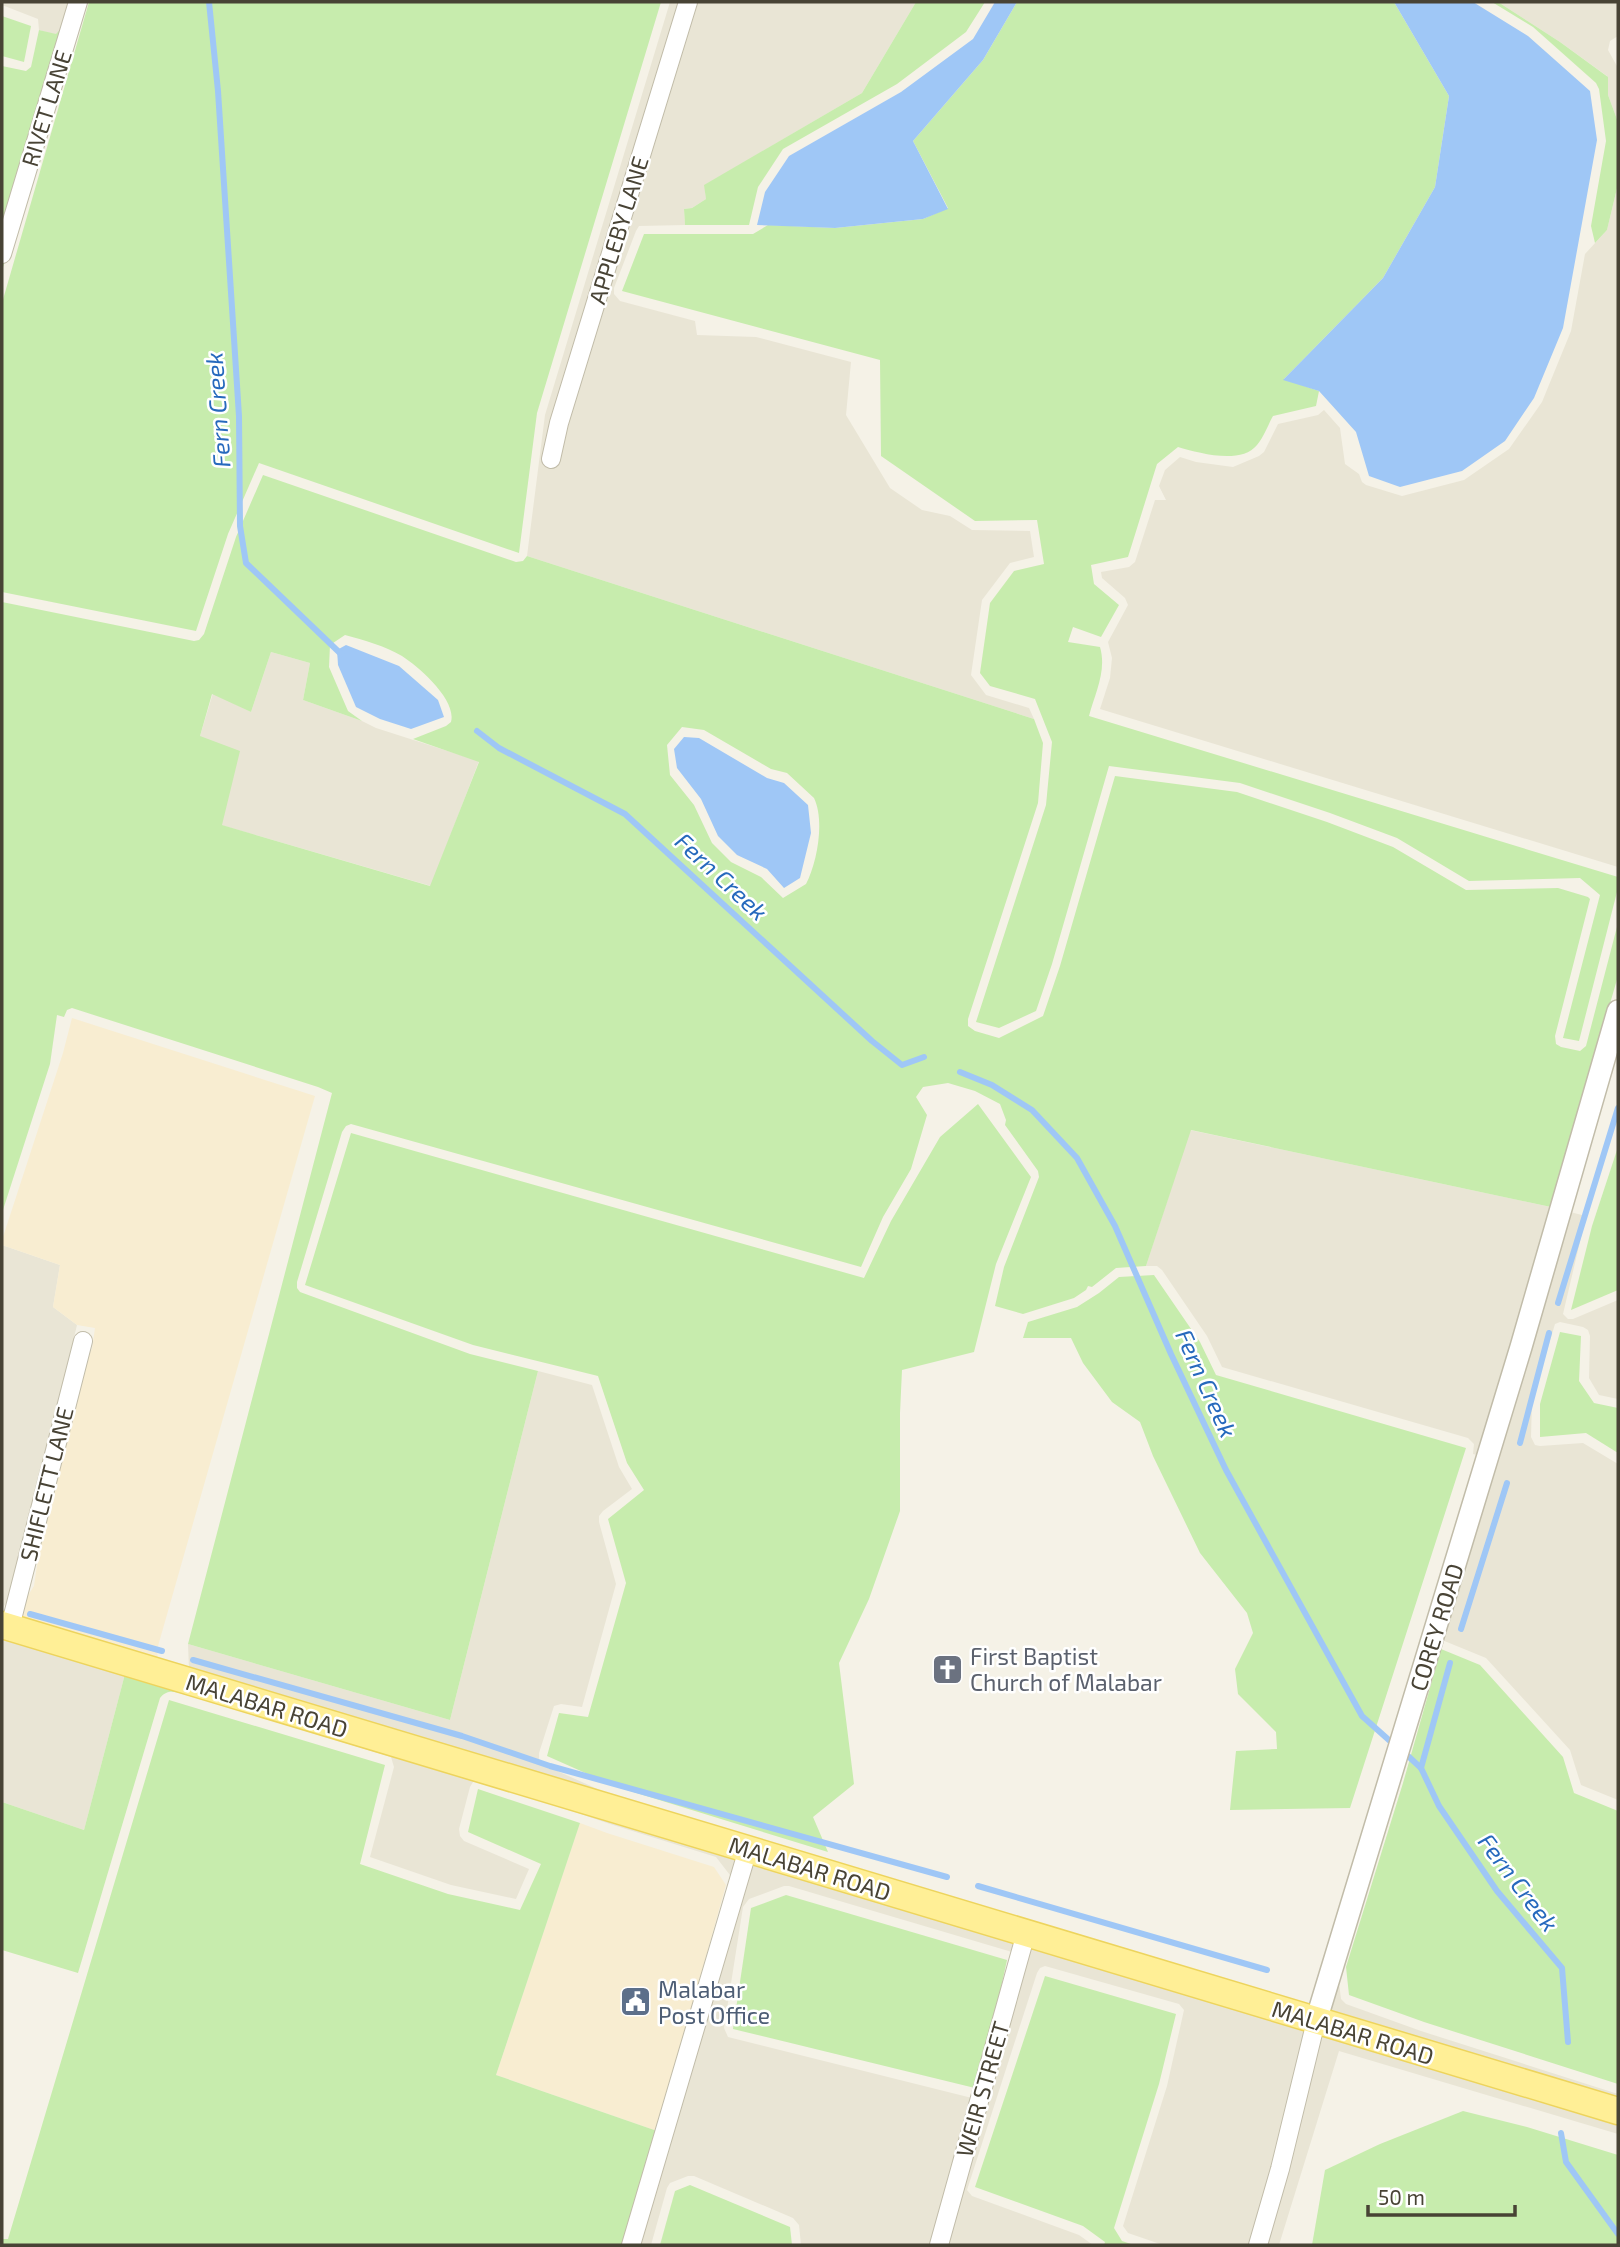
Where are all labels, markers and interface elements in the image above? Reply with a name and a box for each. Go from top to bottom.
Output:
street label: RIVET LANE [15,46,77,170]
street label: APPLEBY LANE [582,153,654,307]
water label: Fern Creek [199,351,235,469]
water label: Fern Creek [670,826,774,926]
water label: Fern Creek [1170,1324,1244,1442]
street label: SHIFLETT LANE [13,1404,79,1564]
street label: COREY ROAD [1403,1560,1469,1694]
place label: First Baptist Church of Malabar [970,1642,1162,1696]
church icon: First Baptist Church of Malabar [930,1652,964,1686]
street label: MALABAR ROAD [183,1667,351,1743]
water label: Fern Creek [1473,1827,1565,1937]
street label: MALABAR ROAD [726,1830,894,1906]
place label: Malabar Post Office [658,1975,770,2029]
public building icon: Malabar Post Office [618,1985,652,2019]
street label: MALABAR ROAD [1269,1994,1437,2070]
street label: WEIR STREET [949,2018,1015,2160]
scale bar [1368,2174,1515,2218]
text: 50 m [1378,2184,1425,2209]

